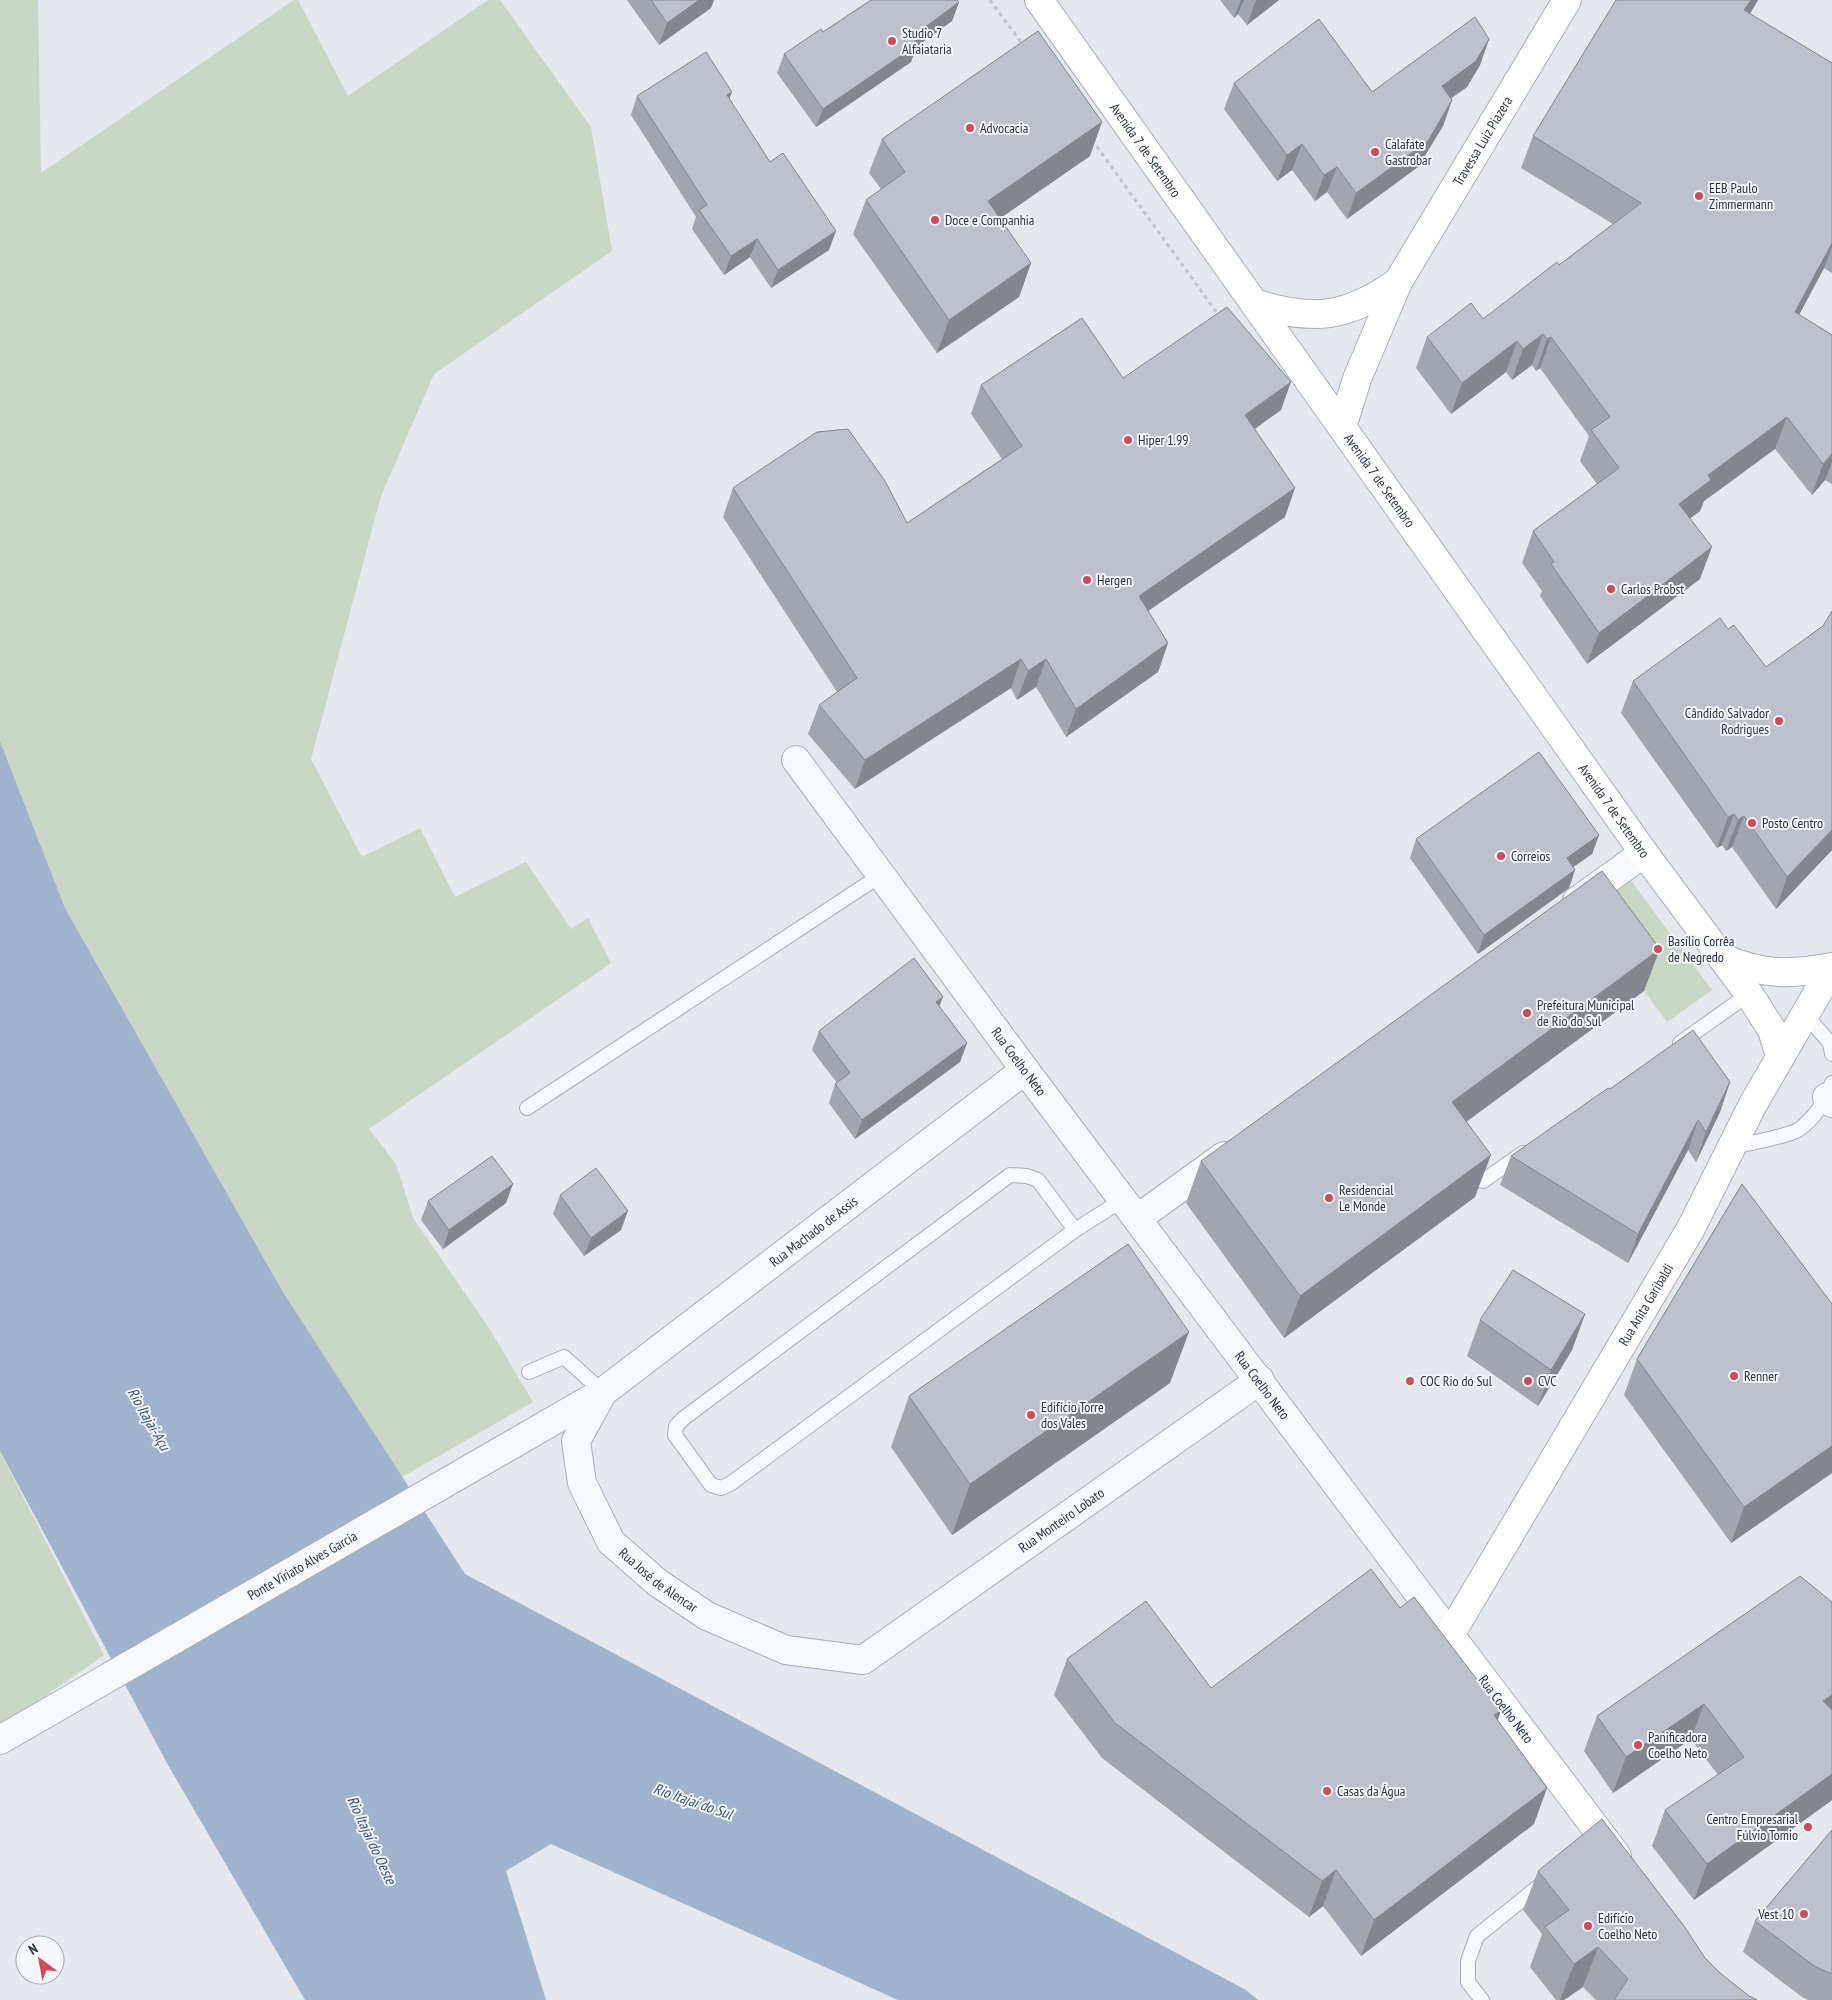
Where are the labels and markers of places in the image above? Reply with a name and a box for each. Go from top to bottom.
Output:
place label: Studio 7 Alfaiataria [902,24,952,58]
marker: Studio 7 Alfaiataria [886,35,898,47]
place label: Advocacia [980,119,1028,137]
marker: Advocacia [964,122,976,134]
place label: Calafate Gastrobar [1385,135,1432,169]
marker: Calafate Gastrobar [1369,146,1381,158]
place label: EEB Paulo Zimmermann [1709,179,1773,213]
marker: EEB Paulo Zimmermann [1693,190,1705,202]
place label: Doce e Companhia [945,211,1034,229]
marker: Doce e Companhia [929,214,941,226]
place label: Hiper 1.99 [1138,431,1189,449]
marker: Hiper 1.99 [1122,434,1134,446]
place label: Hergen [1097,571,1132,589]
marker: Hergen [1081,574,1093,586]
place label: Carlos Probst [1621,580,1684,598]
marker: Carlos Probst [1605,583,1617,595]
place label: Cândido Salvador Rodrigues [1685,704,1769,738]
marker: Cândido Salvador Rodrigues [1773,715,1785,727]
place label: Posto Centro [1762,814,1823,832]
marker: Posto Centro [1746,817,1758,829]
place label: Correios [1511,847,1551,865]
marker: Correios [1495,850,1507,862]
place label: Basílio Corrêa de Negredo [1668,932,1734,966]
marker: Basílio Corrêa de Negredo [1652,943,1664,955]
place label: Prefeitura Municipal de Rio do Sul [1537,996,1635,1030]
marker: Prefeitura Municipal de Rio do Sul [1521,1007,1533,1019]
place label: Residencial Le Monde [1339,1181,1394,1215]
marker: Residencial Le Monde [1323,1192,1335,1204]
place label: Renner [1744,1367,1778,1385]
marker: Renner [1728,1370,1740,1382]
place label: COC Rio do Sul [1420,1372,1493,1390]
place label: CVC [1538,1372,1557,1390]
marker: COC Rio do Sul [1404,1375,1416,1387]
marker: CVC [1522,1375,1534,1387]
place label: Edifício Torre dos Vales [1041,1398,1104,1432]
marker: Edifício Torre dos Vales [1025,1409,1037,1421]
place label: Panificadora Coelho Neto [1648,1728,1707,1762]
marker: Panificadora Coelho Neto [1632,1739,1644,1751]
place label: Casas da Água [1337,1782,1405,1800]
marker: Casas da Água [1321,1785,1333,1797]
place label: Centro Empresarial Fúlvio Tomio [1706,1810,1799,1844]
marker: Centro Empresarial Fúlvio Tomio [1802,1821,1814,1833]
place label: Vest 10 [1757,1905,1794,1923]
marker: Vest 10 [1798,1908,1810,1920]
place label: Edifício Coelho Neto [1598,1909,1657,1943]
marker: Edifício Coelho Neto [1582,1920,1594,1932]

